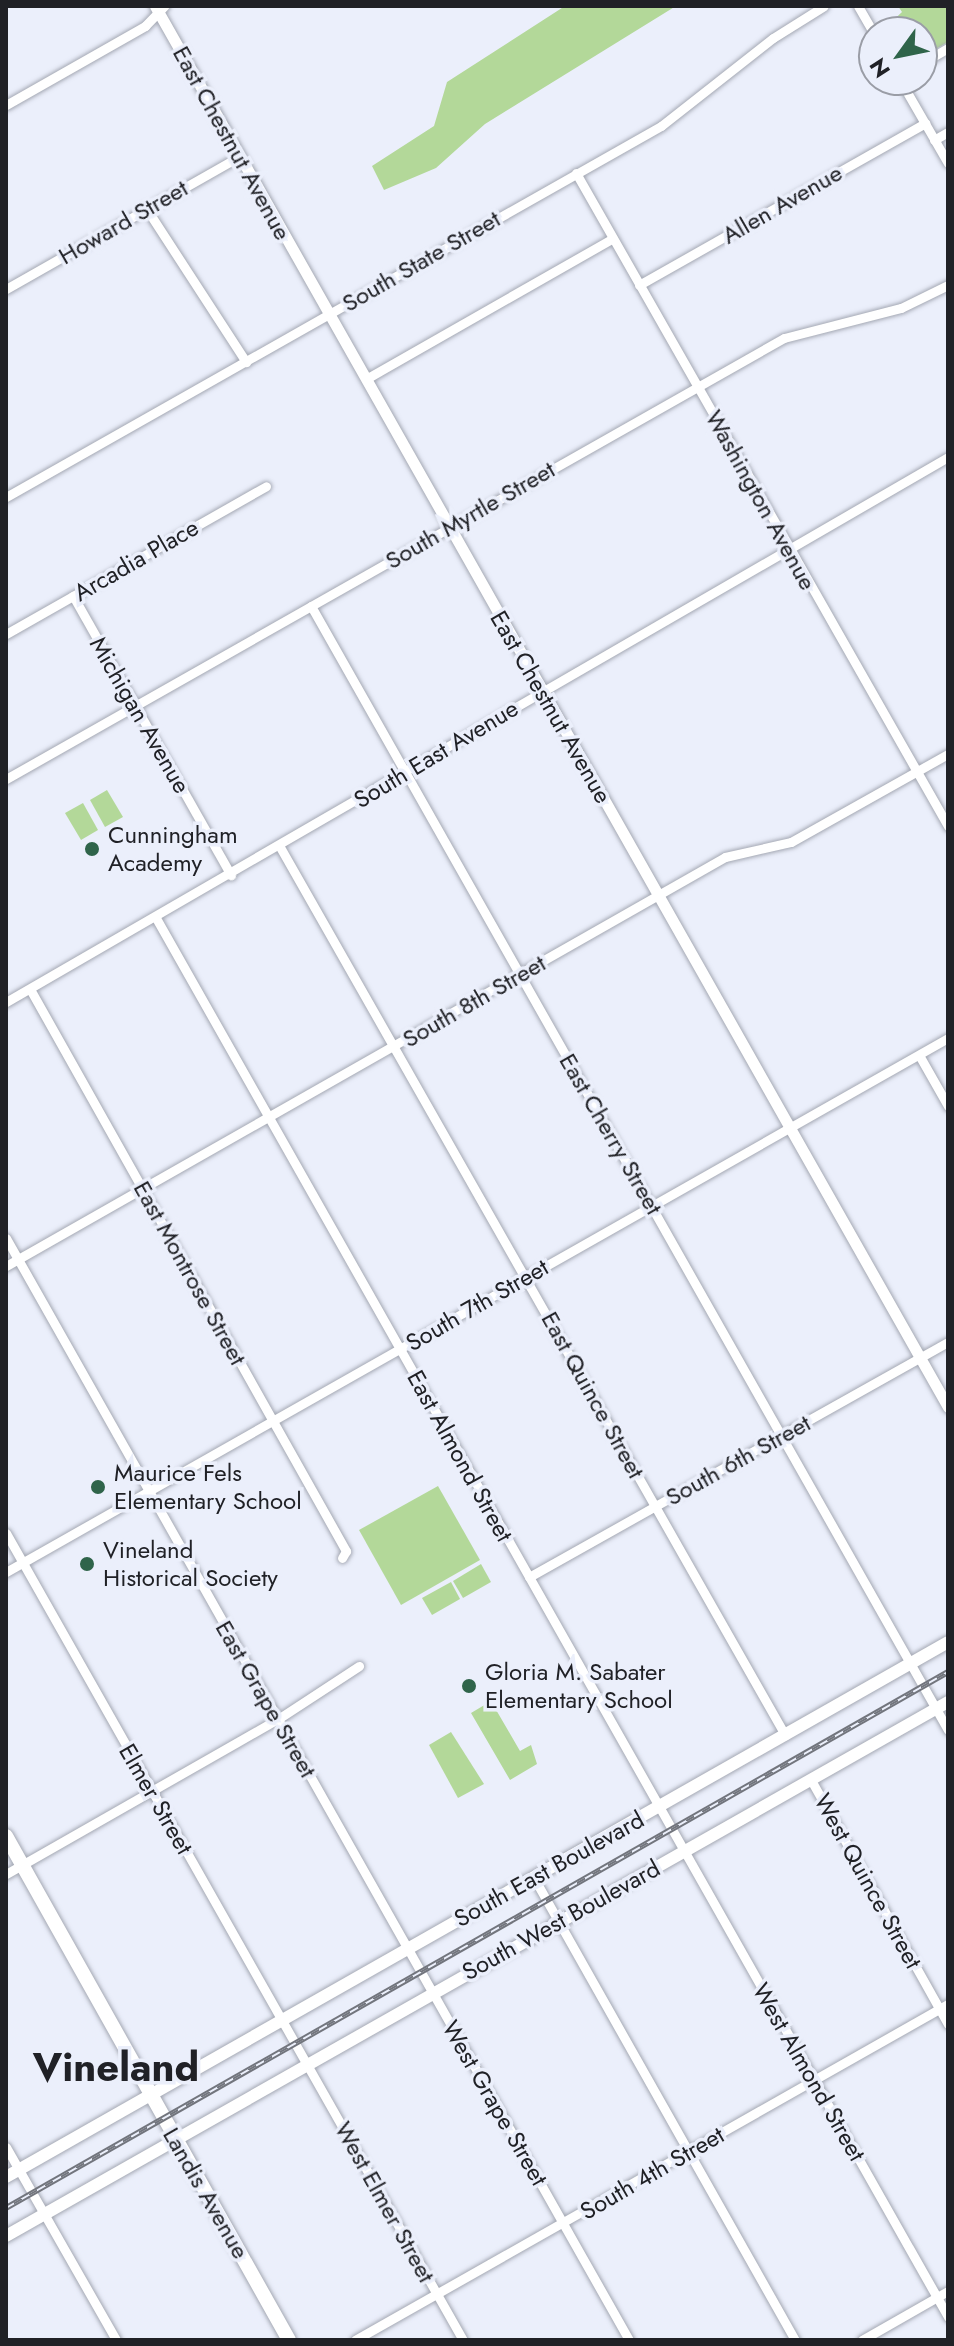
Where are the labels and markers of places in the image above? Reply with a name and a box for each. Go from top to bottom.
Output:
place label: Cunningham Academy [108,821,238,877]
marker: Cunningham Academy [83,840,101,858]
place label: Maurice Fels Elementary School [114,1459,302,1515]
marker: Maurice Fels Elementary School [89,1478,107,1496]
place label: Vineland Historical Society [103,1536,278,1592]
marker: Vineland Historical Society [78,1555,96,1573]
place label: Gloria M. Sabater Elementary School [485,1658,673,1714]
marker: Gloria M. Sabater Elementary School [460,1677,478,1695]

